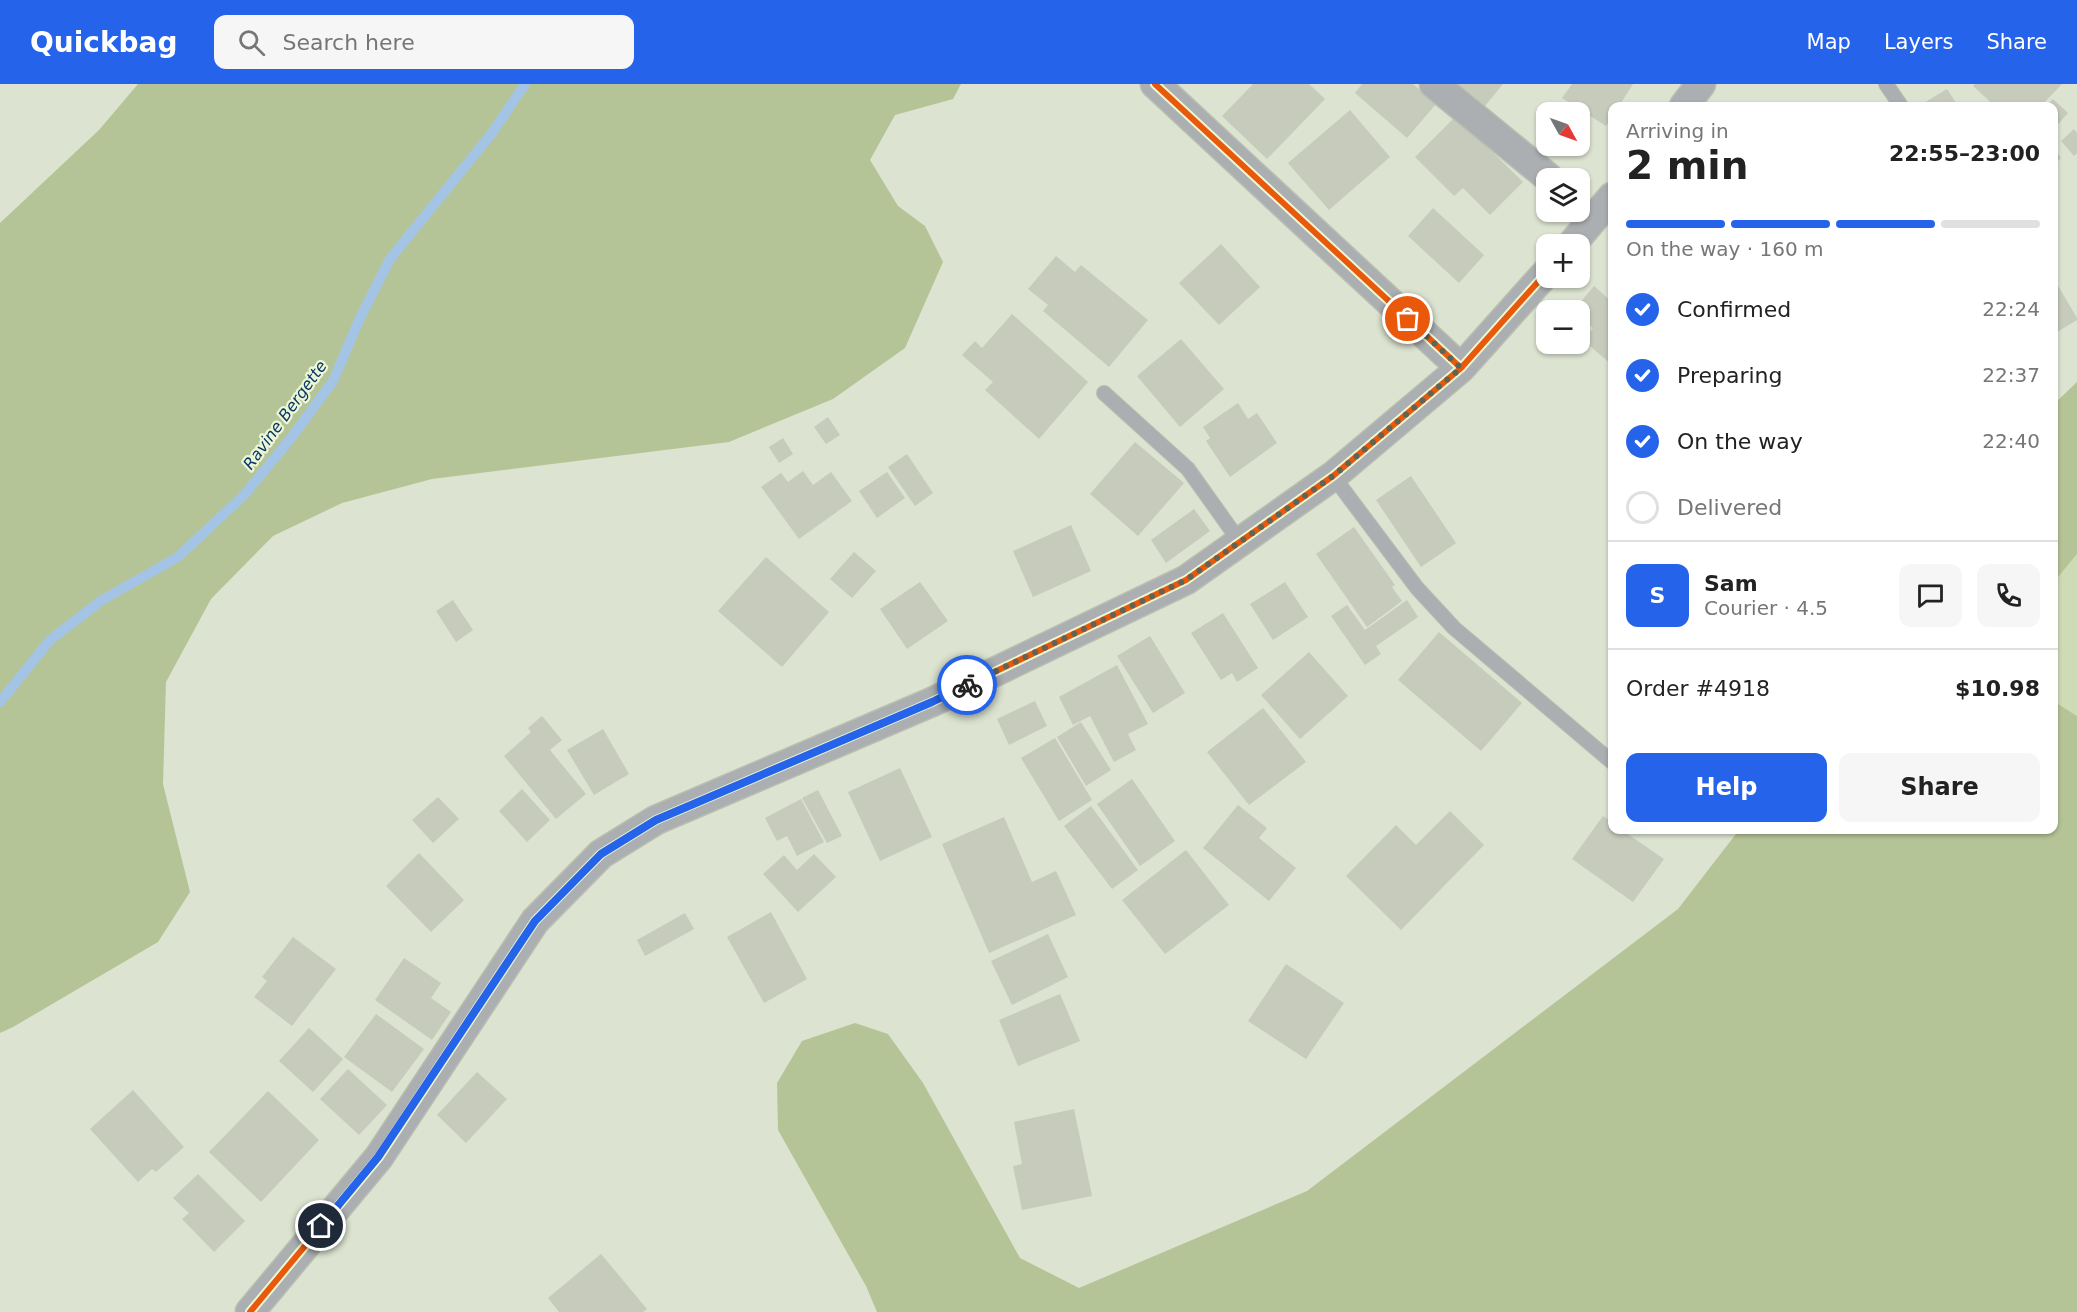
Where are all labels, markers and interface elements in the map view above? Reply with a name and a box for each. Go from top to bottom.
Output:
search box [214,15,634,69]
text: Quickbag [30,26,178,59]
icon: search [235,26,268,59]
text: Search here [283,30,415,55]
text: Map [1807,30,1851,54]
text: Layers [1884,30,1953,54]
text: Share [1986,30,2047,54]
north arrow [1536,102,1590,156]
map controls [1536,102,1590,354]
text: Arriving in [1626,119,1729,143]
text: 22:55–23:00 [1889,141,2040,166]
text: 2 min [1626,143,1748,188]
button: layers [1536,168,1590,222]
button: + [1536,234,1590,288]
text: On the way · 160 m [1626,237,1824,261]
pin [1382,293,1433,344]
icon: check [1626,293,1659,326]
text: Confirmed [1677,297,1791,322]
text: 22:24 [1982,297,2040,321]
button: − [1536,300,1590,354]
icon: bag [1391,302,1424,335]
water label: Ravine Bergette [239,357,331,473]
icon: check [1626,359,1659,392]
text: Preparing [1677,363,1783,388]
text: 22:37 [1982,363,2040,387]
icon: check [1626,425,1659,458]
text: On the way [1677,429,1803,454]
text: 22:40 [1982,429,2040,453]
text: Delivered [1677,495,1782,520]
button: chat [1899,564,1962,627]
button: phone [1977,564,2040,627]
text: Sam [1704,571,1758,596]
text: S [1650,583,1665,608]
text: Courier · 4.5 [1704,596,1828,620]
courier [937,655,997,715]
icon: bike [951,669,984,702]
text: Order #4918 [1626,676,1770,701]
text: $10.98 [1955,676,2040,701]
button: Help [1626,753,1827,822]
button: Share [1839,753,2040,822]
pin [295,1200,346,1251]
icon: home [304,1209,337,1242]

